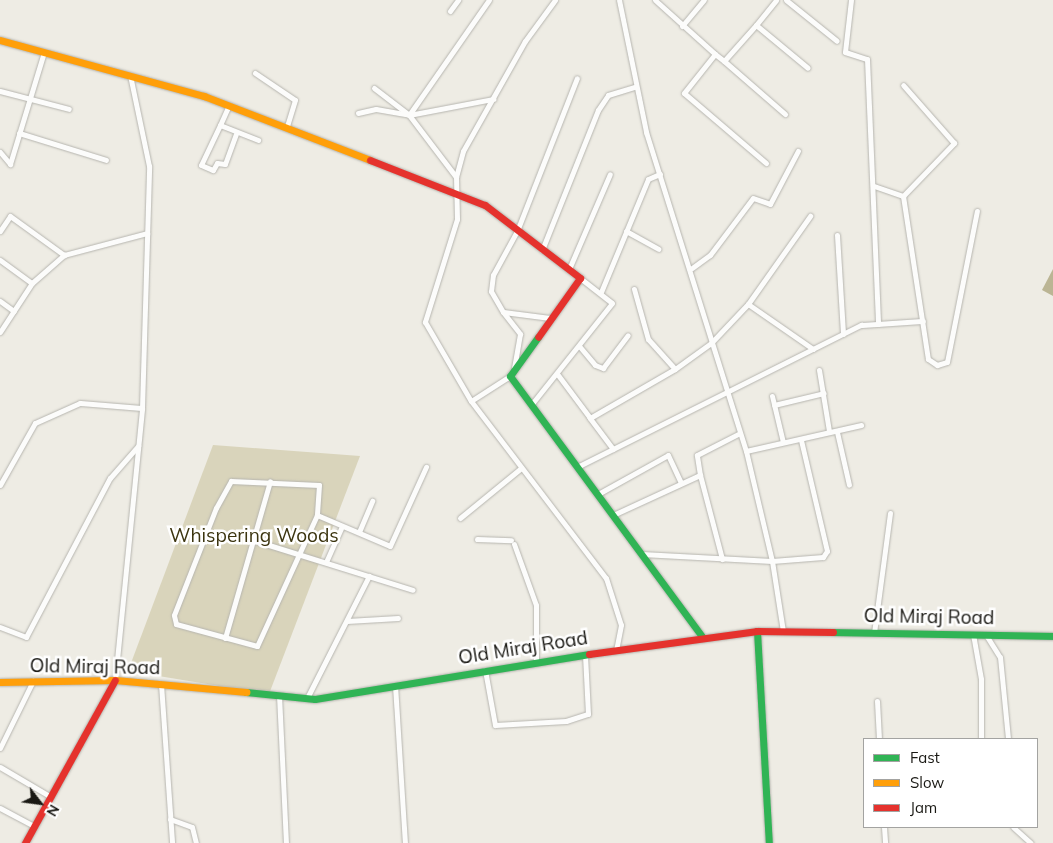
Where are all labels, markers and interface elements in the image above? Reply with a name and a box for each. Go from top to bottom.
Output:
park label: Whispering Woods [169,525,339,547]
street label: Old Miraj Road [863,604,995,630]
street label: Old Miraj Road [457,627,589,669]
street label: Old Miraj Road [29,654,161,680]
legend [863,738,1038,828]
text: Fast [910,748,940,767]
text: Slow [910,773,944,792]
north arrow [15,778,65,828]
text: Jam [910,798,937,817]
text: N [43,801,63,820]

